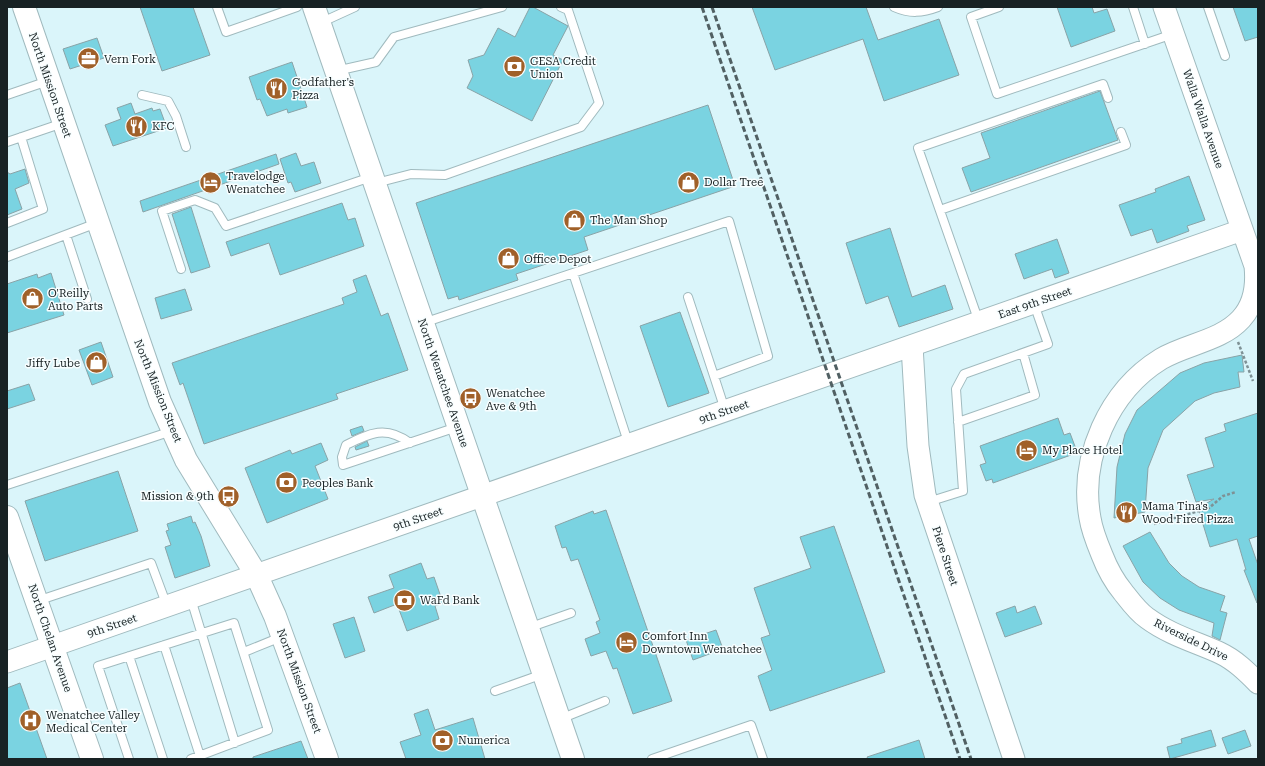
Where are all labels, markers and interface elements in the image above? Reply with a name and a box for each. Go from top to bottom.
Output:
street label: North Mission Street [26,31,74,139]
office icon: Vern Fork [76,46,102,72]
place label: Vern Fork [104,53,156,66]
bank icon: GESA Credit Union [502,54,528,80]
place label: GESA Credit Union [530,55,596,81]
street label: Walla Walla Avenue [1180,68,1226,170]
restaurant icon: Godfather's Pizza [264,75,290,101]
place label: Godfather's Pizza [292,76,354,102]
restaurant icon: KFC [123,113,149,139]
place label: KFC [152,120,175,133]
hotel icon: Travelodge Wenatchee [198,169,224,195]
shop icon: Dollar Tree [675,169,701,195]
place label: Travelodge Wenatchee [226,170,285,196]
place label: Dollar Tree [704,176,763,189]
shop icon: The Man Shop [562,207,588,233]
place label: The Man Shop [590,214,667,227]
shop icon: Office Depot [495,246,521,272]
place label: Office Depot [524,253,591,266]
street label: East 9th Street [997,284,1073,322]
shop icon: O'Reilly Auto Parts [20,286,46,312]
place label: O'Reilly Auto Parts [48,287,103,313]
street label: North Wenatchee Avenue [415,317,471,449]
street label: North Mission Street [131,337,185,445]
shop icon: Jiffy Lube [83,350,109,376]
place label: Jiffy Lube [26,357,80,370]
bus stop icon: Wenatchee Ave & 9th [457,386,483,412]
place label: Wenatchee Ave & 9th [486,387,545,413]
street label: 9th Street [697,397,751,427]
hotel icon: My Place Hotel [1014,437,1040,463]
place label: My Place Hotel [1042,444,1123,457]
bank icon: Peoples Bank [273,470,299,496]
place label: Peoples Bank [302,477,374,490]
bus stop icon: Mission & 9th [216,483,242,509]
place label: Mission & 9th [141,490,214,503]
restaurant icon: Mama Tina's Wood Fired Pizza [1113,499,1139,525]
place label: Mama Tina's Wood Fired Pizza [1142,500,1234,526]
street label: 9th Street [391,504,445,534]
street label: Piere Street [929,525,961,587]
street label: North Chelan Avenue [25,582,75,694]
bank icon: WaFd Bank [392,587,418,613]
place label: WaFd Bank [420,594,480,607]
street label: 9th Street [85,611,139,641]
street label: Riverside Drive [1152,616,1230,664]
street label: North Mission Street [274,627,324,735]
hotel icon: Comfort Inn Downtown Wenatchee [614,629,640,655]
place label: Comfort Inn Downtown Wenatchee [642,630,762,656]
hospital icon: Wenatchee Valley Medical Center [17,708,43,734]
place label: Wenatchee Valley Medical Center [46,709,141,735]
bank icon: Numerica [430,727,456,753]
place label: Numerica [458,734,510,747]

